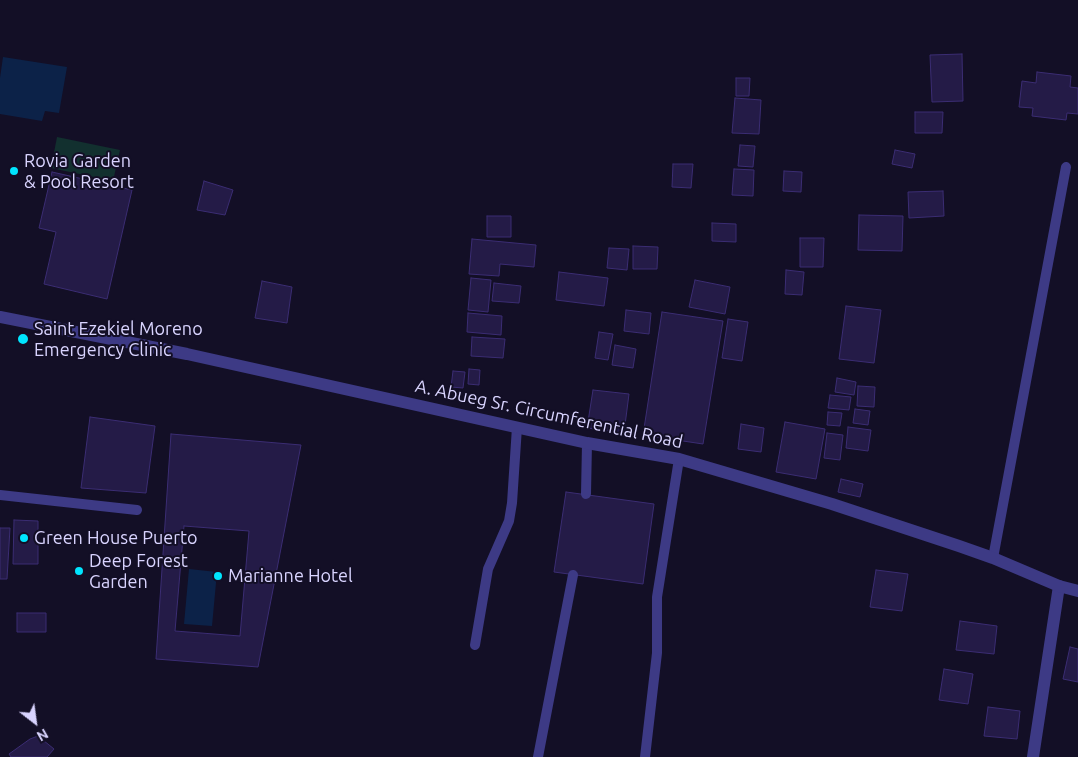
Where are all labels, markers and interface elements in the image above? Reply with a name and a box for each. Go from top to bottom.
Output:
place label: Rovia Garden & Pool Resort [24,150,134,192]
marker: Rovia Garden & Pool Resort [8,165,20,177]
place label: Saint Ezekiel Moreno Emergency Clinic [34,318,203,360]
marker: Saint Ezekiel Moreno Emergency Clinic [16,332,30,346]
street label: A. Abueg Sr. Circumferential Road [413,375,685,453]
place label: Green House Puerto [34,527,198,549]
marker: Green House Puerto [18,532,30,544]
place label: Deep Forest Garden [89,550,188,592]
marker: Deep Forest Garden [73,565,85,577]
place label: Marianne Hotel [228,565,353,587]
marker: Marianne Hotel [212,570,224,582]
north arrow [10,697,60,747]
text: N [34,725,51,745]

